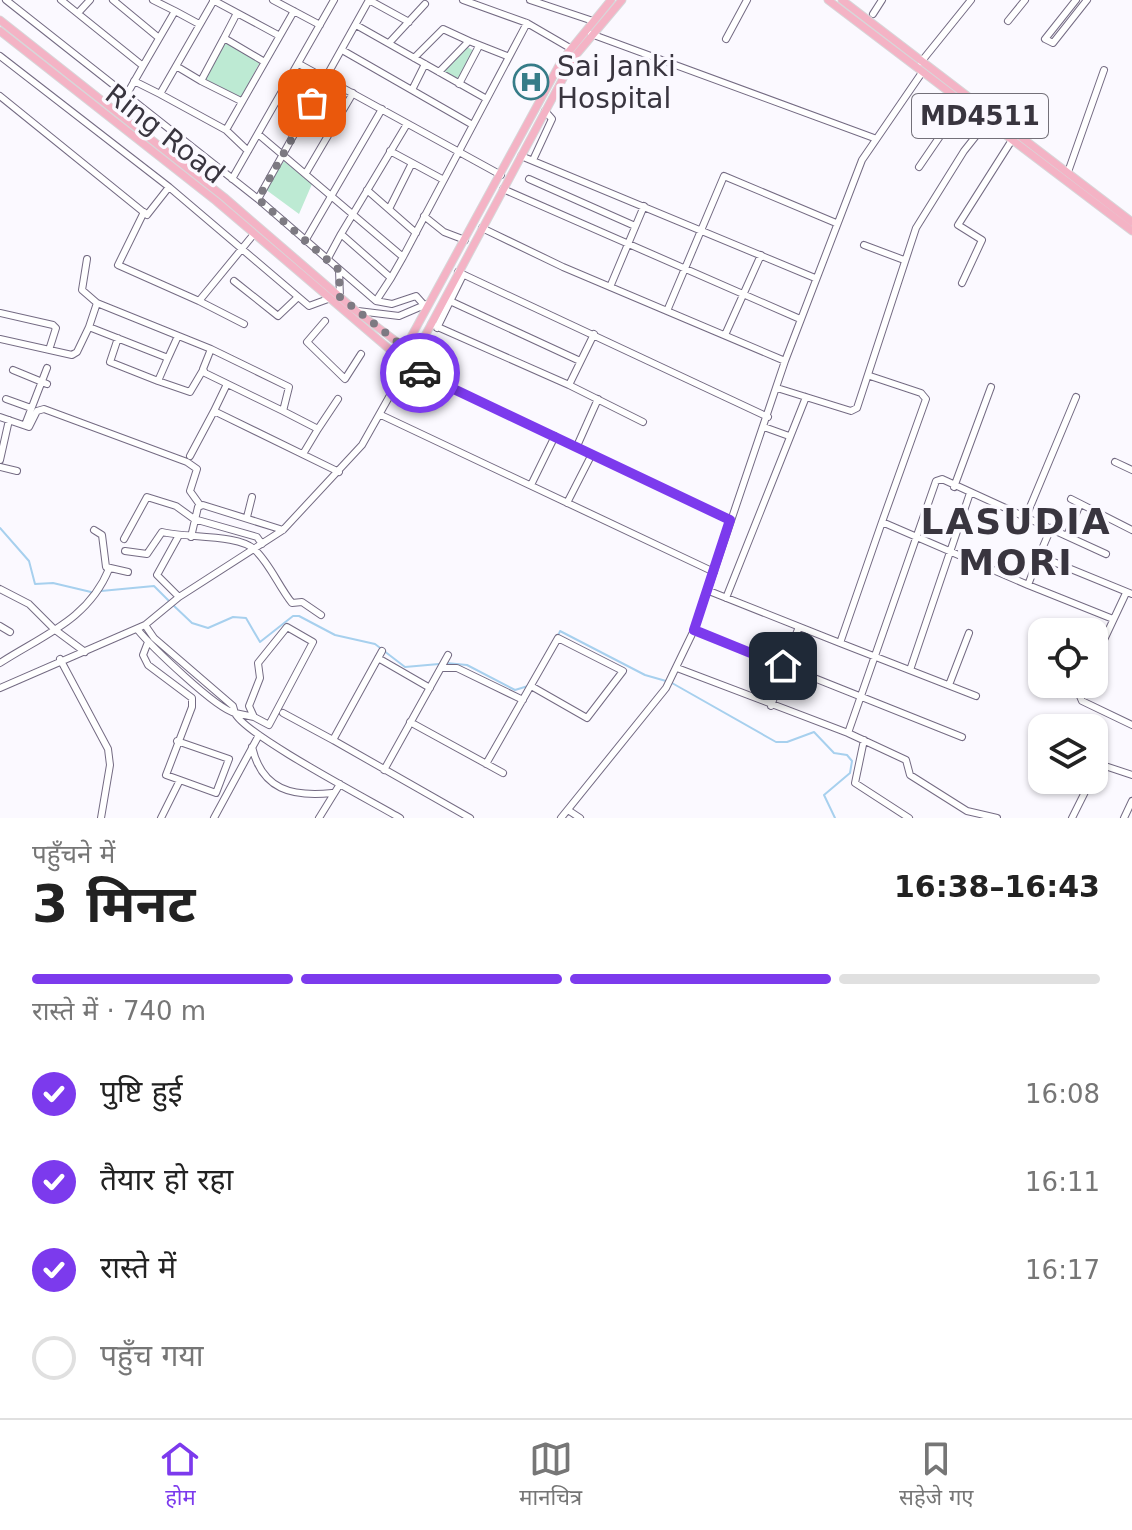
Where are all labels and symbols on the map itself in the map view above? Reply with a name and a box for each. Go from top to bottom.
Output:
place label: Sai Janki Hospital [557,50,676,115]
hospital icon: Sai Janki Hospital [512,63,550,101]
pin [278,69,346,137]
street label: Ring Road [99,77,231,191]
road number: MD4511 [912,94,1048,138]
courier [380,333,460,413]
district label: LASUDIA MORI [920,501,1112,583]
pin [749,632,817,700]

